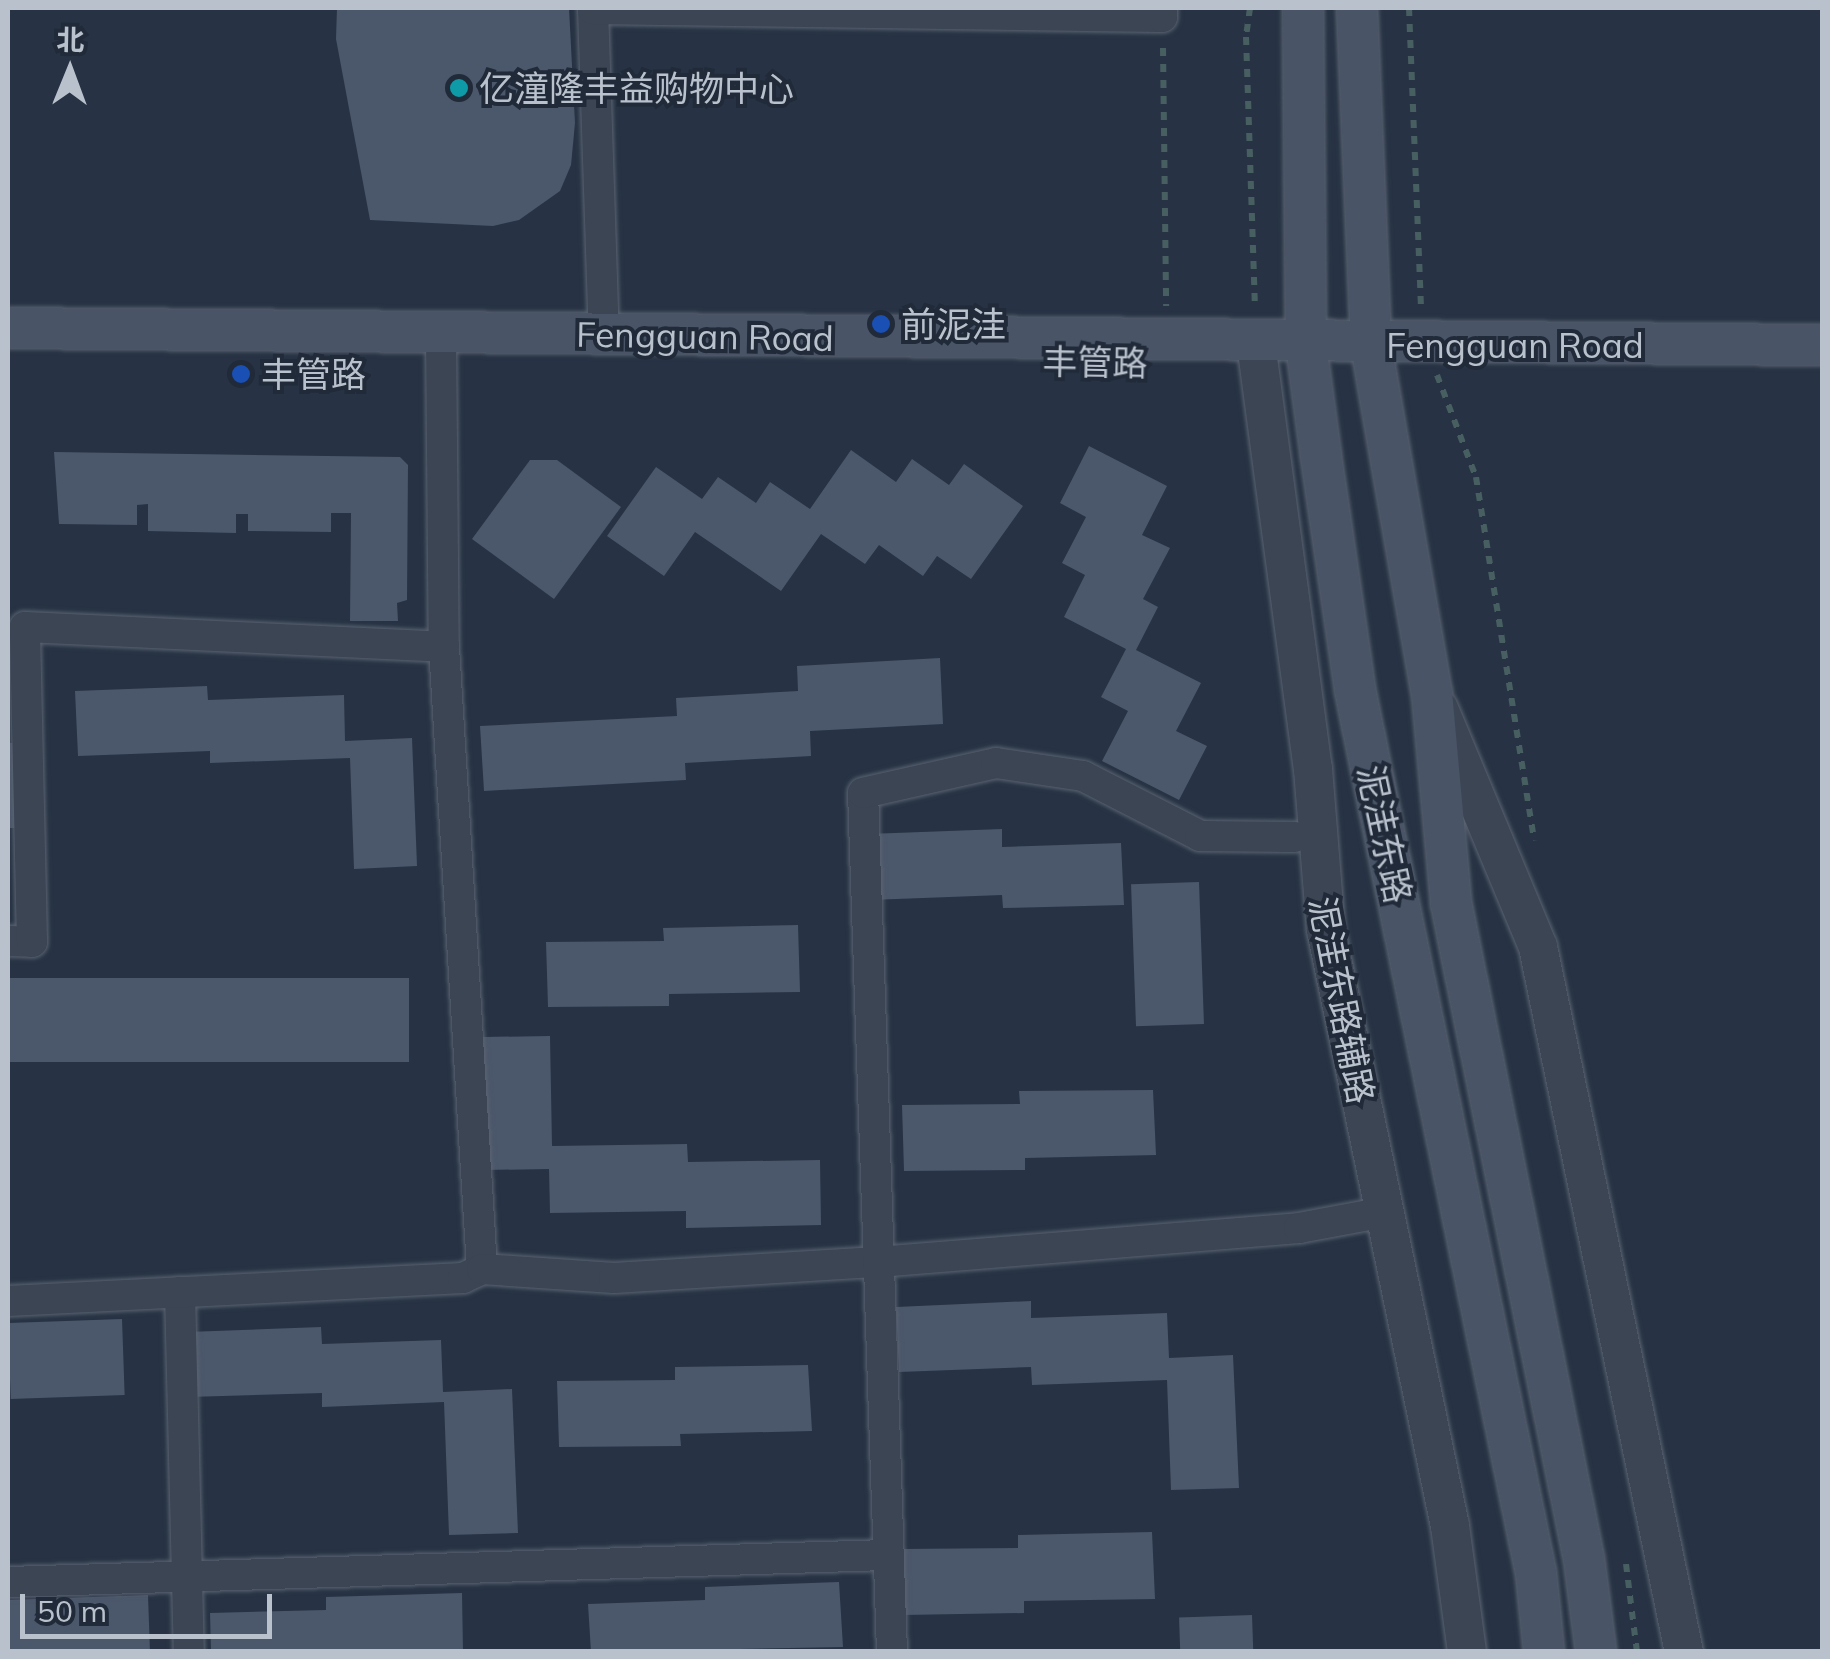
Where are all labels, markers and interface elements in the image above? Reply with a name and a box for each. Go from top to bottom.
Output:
north arrow [20,20,120,120]
text: 北 [56,22,85,57]
place label: 亿潼隆丰益购物中心 [479,67,794,109]
marker: 亿潼隆丰益购物中心 [448,77,470,99]
place label: 前泥洼 [901,303,1006,345]
street label: Fengguan Road [576,313,834,359]
marker: 前泥洼 [870,313,892,335]
street label: Fengguan Road [1386,324,1644,366]
street label: 丰管路 [1042,340,1148,384]
place label: 丰管路 [261,353,366,395]
marker: 丰管路 [230,363,252,385]
street label: 泥洼东路 [1350,761,1420,907]
street label: 泥洼东路辅路 [1301,893,1383,1107]
scale bar [25,1574,278,1636]
text: 50 m [37,1592,107,1630]

